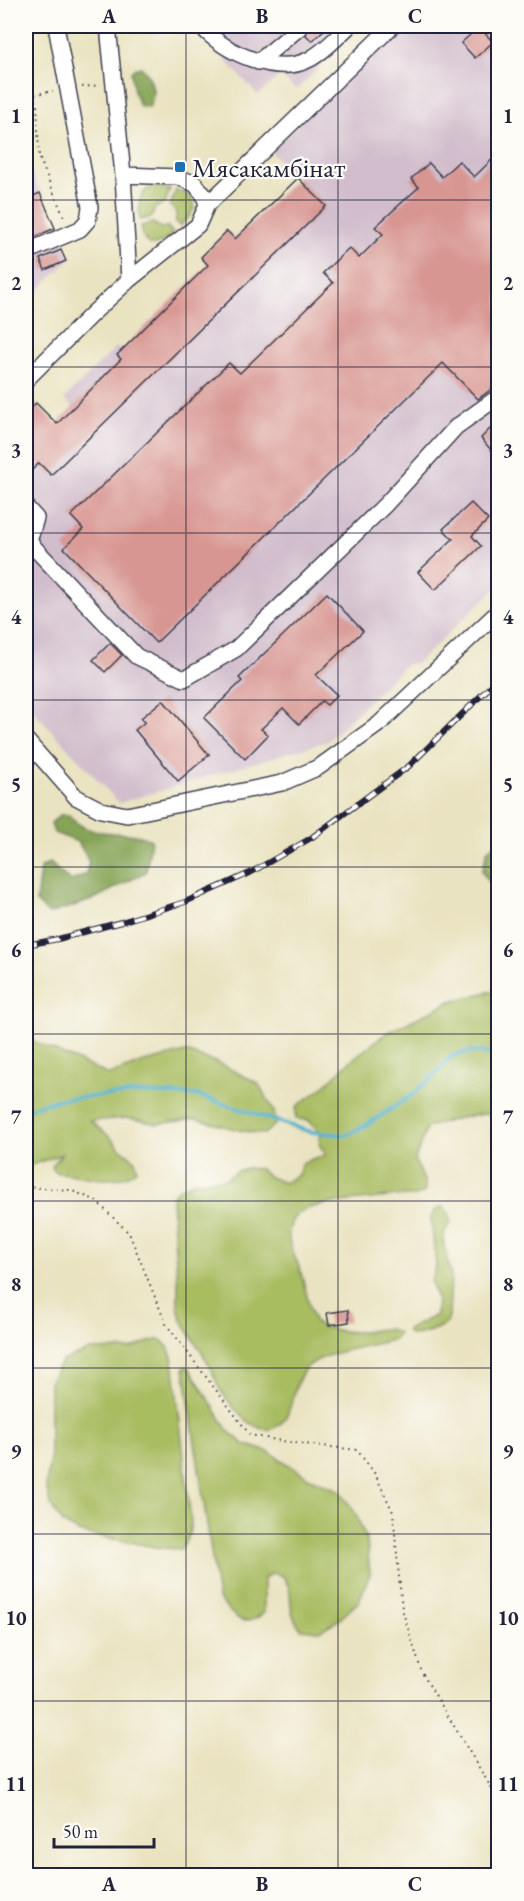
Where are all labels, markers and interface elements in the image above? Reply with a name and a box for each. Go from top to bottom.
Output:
text: A [101,3,117,29]
text: B [256,3,268,29]
text: C [408,3,422,29]
text: 1 [11,103,21,129]
text: 1 [503,103,513,129]
place label: Мясакамбінат [192,150,345,185]
marker: Мясакамбінат [173,160,187,174]
text: 2 [11,270,22,296]
text: 2 [503,270,514,296]
text: 3 [11,437,21,463]
text: 3 [503,437,513,463]
text: 4 [11,604,22,630]
text: 4 [503,604,514,630]
text: 5 [11,771,21,797]
text: 5 [503,771,513,797]
text: 6 [11,937,22,963]
text: 6 [503,937,514,963]
text: 7 [11,1104,22,1130]
text: 7 [503,1104,514,1130]
text: 8 [11,1271,21,1297]
text: 8 [503,1271,513,1297]
text: 9 [11,1438,22,1464]
text: 9 [503,1438,514,1464]
text: 10 [5,1605,27,1631]
text: 10 [497,1605,519,1631]
text: 11 [5,1771,27,1797]
text: 11 [497,1771,519,1797]
scale bar [54,1811,154,1849]
text: 50 m [63,1820,98,1843]
text: A [101,1871,117,1897]
text: B [256,1871,268,1897]
text: C [408,1871,422,1897]

